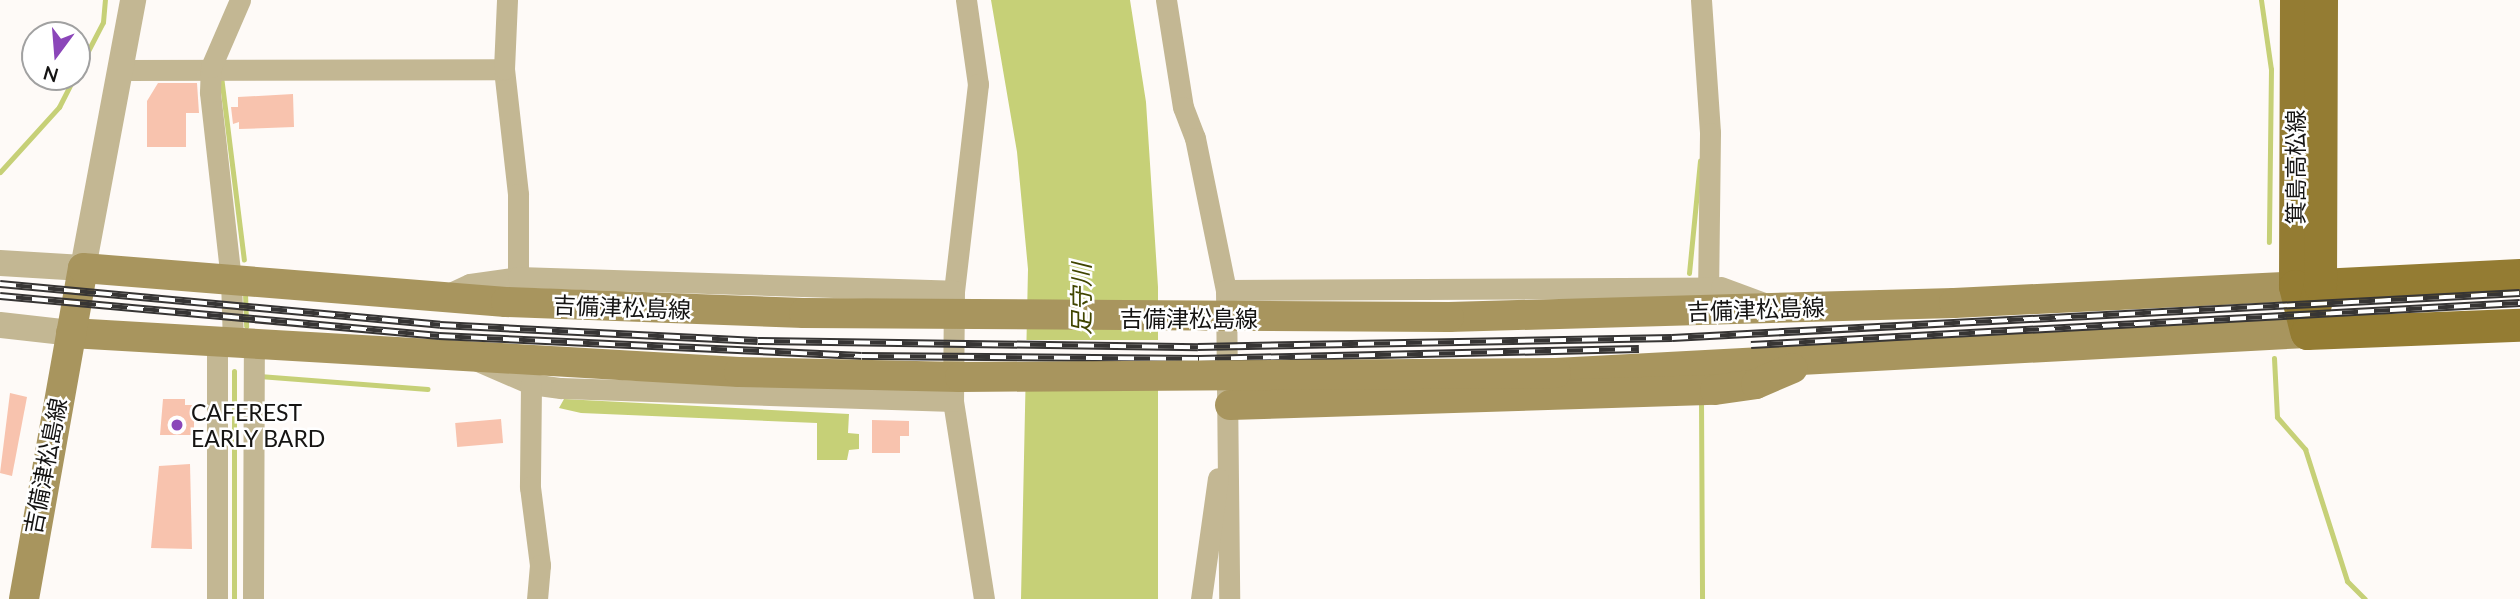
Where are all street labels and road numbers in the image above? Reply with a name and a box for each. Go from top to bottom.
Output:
street label: 箕島高松線 [2281,110,2309,224]
street label: 吉備津松島線 [553,291,691,323]
street label: 吉備津松島線 [1687,293,1825,325]
street label: 吉備津松島線 [1120,304,1258,332]
street label: 吉備津松島線 [18,396,72,536]

